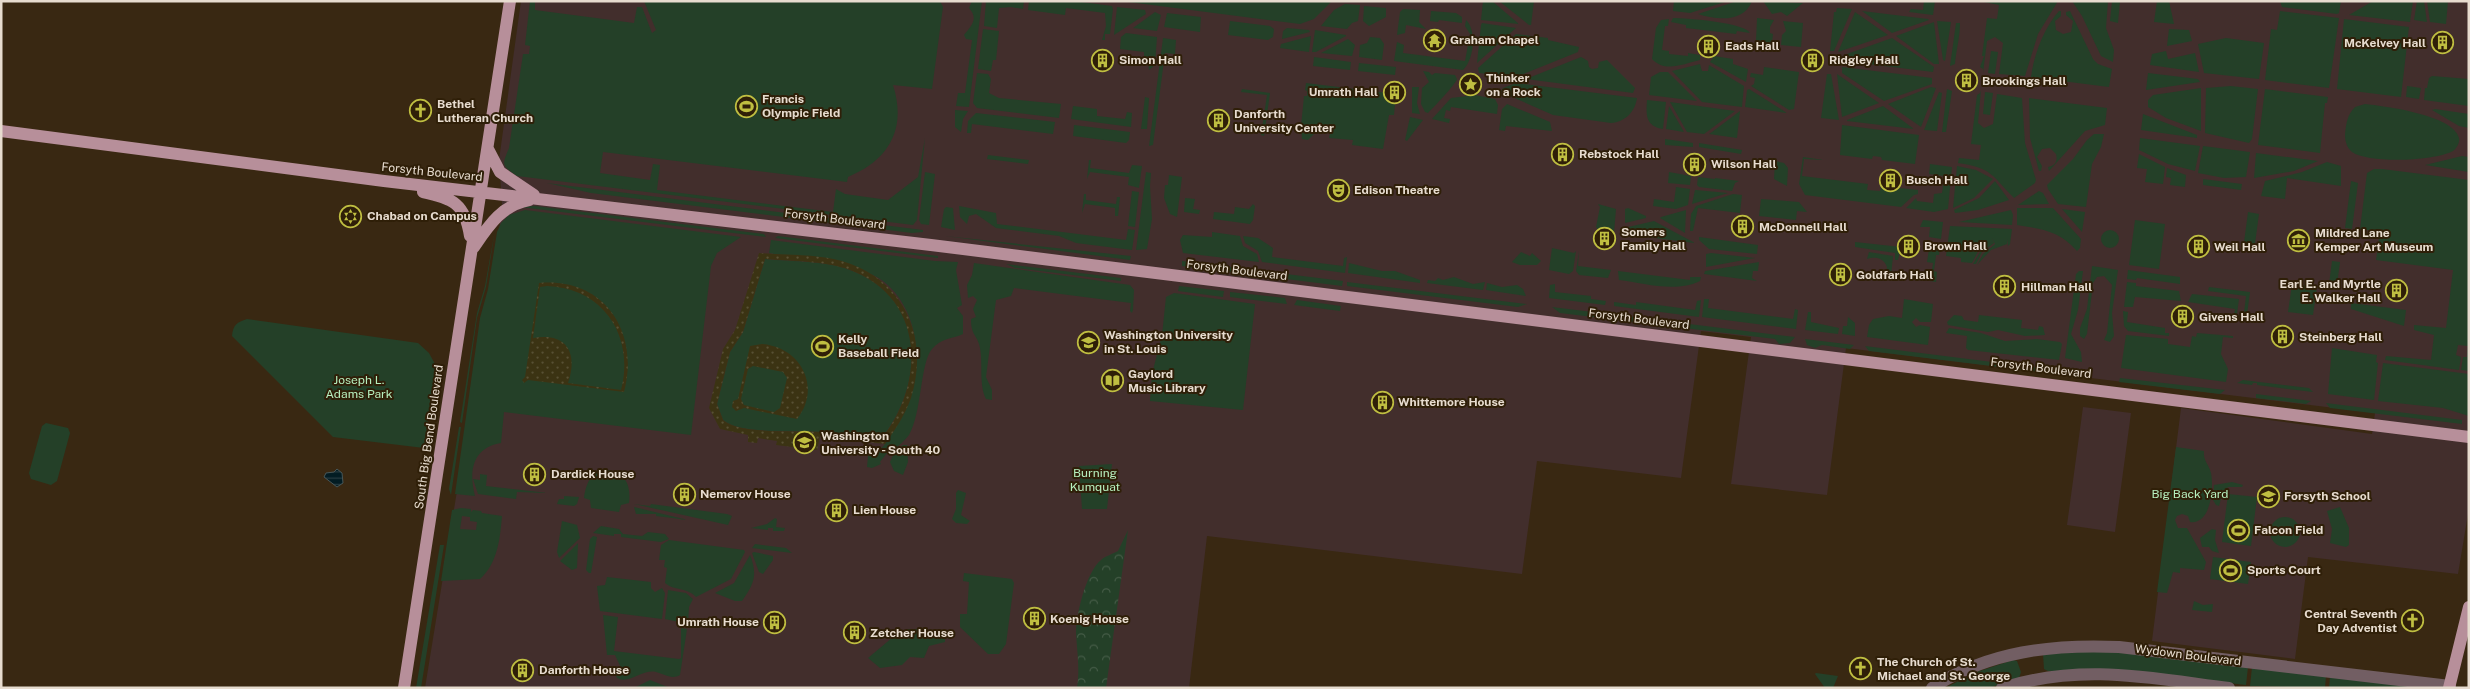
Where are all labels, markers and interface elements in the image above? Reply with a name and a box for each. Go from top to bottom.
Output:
temple icon: Graham Chapel [1422,28,1446,52]
building icon: McKelvey Hall [2430,31,2454,55]
place label: Graham Chapel [1450,33,1539,47]
building icon: Eads Hall [1697,34,1721,58]
place label: McKelvey Hall [2344,36,2426,50]
place label: Eads Hall [1725,39,1779,53]
building icon: Simon Hall [1091,48,1115,72]
building icon: Ridgley Hall [1801,48,1825,72]
place label: Simon Hall [1119,53,1182,67]
place label: Ridgley Hall [1829,53,1899,67]
building icon: Brookings Hall [1954,69,1978,93]
place label: Thinker on a Rock [1486,71,1541,99]
place icon: Thinker on a Rock [1458,73,1482,97]
place label: Brookings Hall [1982,74,2066,88]
building icon: Umrath Hall [1382,80,1406,104]
place label: Umrath Hall [1309,85,1378,99]
place label: Francis Olympic Field [762,92,840,120]
sports icon: Francis Olympic Field [734,94,758,118]
place label: Bethel Lutheran Church [437,97,533,125]
church icon: Bethel Lutheran Church [409,99,433,123]
place label: Danforth University Center [1234,107,1334,135]
building icon: Danforth University Center [1206,109,1230,133]
building icon: Rebstock Hall [1551,142,1575,166]
place label: Rebstock Hall [1579,147,1659,161]
building icon: Wilson Hall [1683,152,1707,176]
place label: Wilson Hall [1711,157,1777,171]
street label: Forsyth Boulevard [381,160,483,184]
building icon: Busch Hall [1878,168,1902,192]
place label: Busch Hall [1906,173,1968,187]
theatre icon: Edison Theatre [1326,178,1350,202]
place label: Edison Theatre [1354,183,1440,197]
synagogue icon: Chabad on Campus [339,204,363,228]
street label: Forsyth Boulevard [784,206,886,232]
place label: Chabad on Campus [367,209,477,223]
building icon: McDonnell Hall [1731,215,1755,239]
place label: McDonnell Hall [1759,220,1847,234]
place label: Somers Family Hall [1621,225,1686,253]
place label: Mildred Lane Kemper Art Museum [2315,226,2434,254]
building icon: Somers Family Hall [1593,227,1617,251]
museum icon: Mildred Lane Kemper Art Museum [2287,228,2311,252]
building icon: Brown Hall [1896,234,1920,258]
building icon: Weil Hall [2186,235,2210,259]
place label: Brown Hall [1924,239,1987,253]
place label: Weil Hall [2214,240,2266,254]
street label: Forsyth Boulevard [1186,257,1288,283]
building icon: Goldfarb Hall [1828,263,1852,287]
place label: Goldfarb Hall [1856,268,1933,282]
building icon: Hillman Hall [1993,275,2017,299]
place label: Earl E. and Myrtle E. Walker Hall [2280,277,2381,305]
building icon: Earl E. and Myrtle E. Walker Hall [2385,279,2409,303]
place label: Hillman Hall [2021,280,2092,294]
building icon: Givens Hall [2171,305,2195,329]
street label: Forsyth Boulevard [1588,306,1690,332]
place label: Givens Hall [2199,310,2264,324]
building icon: Steinberg Hall [2271,325,2295,349]
place label: Washington University in St. Louis [1104,328,1233,356]
school or university icon: Washington University in St. Louis [1076,330,1100,354]
place label: Steinberg Hall [2299,330,2382,344]
place label: Kelly Baseball Field [838,332,919,360]
sports icon: Kelly Baseball Field [810,334,834,358]
street label: Forsyth Boulevard [1990,355,2092,381]
street label: South Big Bend Boulevard [412,364,446,510]
place label: Gaylord Music Library [1128,367,1206,395]
library icon: Gaylord Music Library [1100,369,1124,393]
park label: Joseph L. Adams Park [325,373,393,401]
building icon: Whittemore House [1370,390,1394,414]
place label: Whittemore House [1398,395,1505,409]
place label: Washington University - South 40 [821,429,941,457]
school or university icon: Washington University - South 40 [793,431,817,455]
building icon: Dardick House [523,462,547,486]
park label: Burning Kumquat [1070,466,1121,494]
place label: Dardick House [551,467,635,481]
building icon: Nemerov House [672,482,696,506]
school or university icon: Forsyth School [2256,484,2280,508]
place label: Nemerov House [700,487,791,501]
park label: Big Back Yard [2151,487,2229,501]
place label: Forsyth School [2284,489,2371,503]
building icon: Lien House [825,498,849,522]
place label: Lien House [853,503,916,517]
sports icon: Falcon Field [2226,518,2250,542]
place label: Falcon Field [2254,523,2323,537]
sports icon: Sports Court [2219,558,2243,582]
place label: Sports Court [2247,563,2321,577]
building icon: Koenig House [1022,607,1046,631]
place label: Central Seventh Day Adventist [2304,607,2397,635]
church icon: Central Seventh Day Adventist [2401,609,2425,633]
building icon: Umrath House [763,610,787,634]
place label: Koenig House [1050,612,1129,626]
place label: Umrath House [677,615,759,629]
building icon: Zetcher House [842,621,866,645]
place label: Zetcher House [870,626,954,640]
street label: Wydown Boulevard [2134,642,2242,668]
place label: The Church of St. Michael and St. George [1877,655,2010,683]
church icon: The Church of St. Michael and St. George [1849,657,1873,681]
building icon: Danforth House [511,658,535,682]
place label: Danforth House [539,663,629,677]

